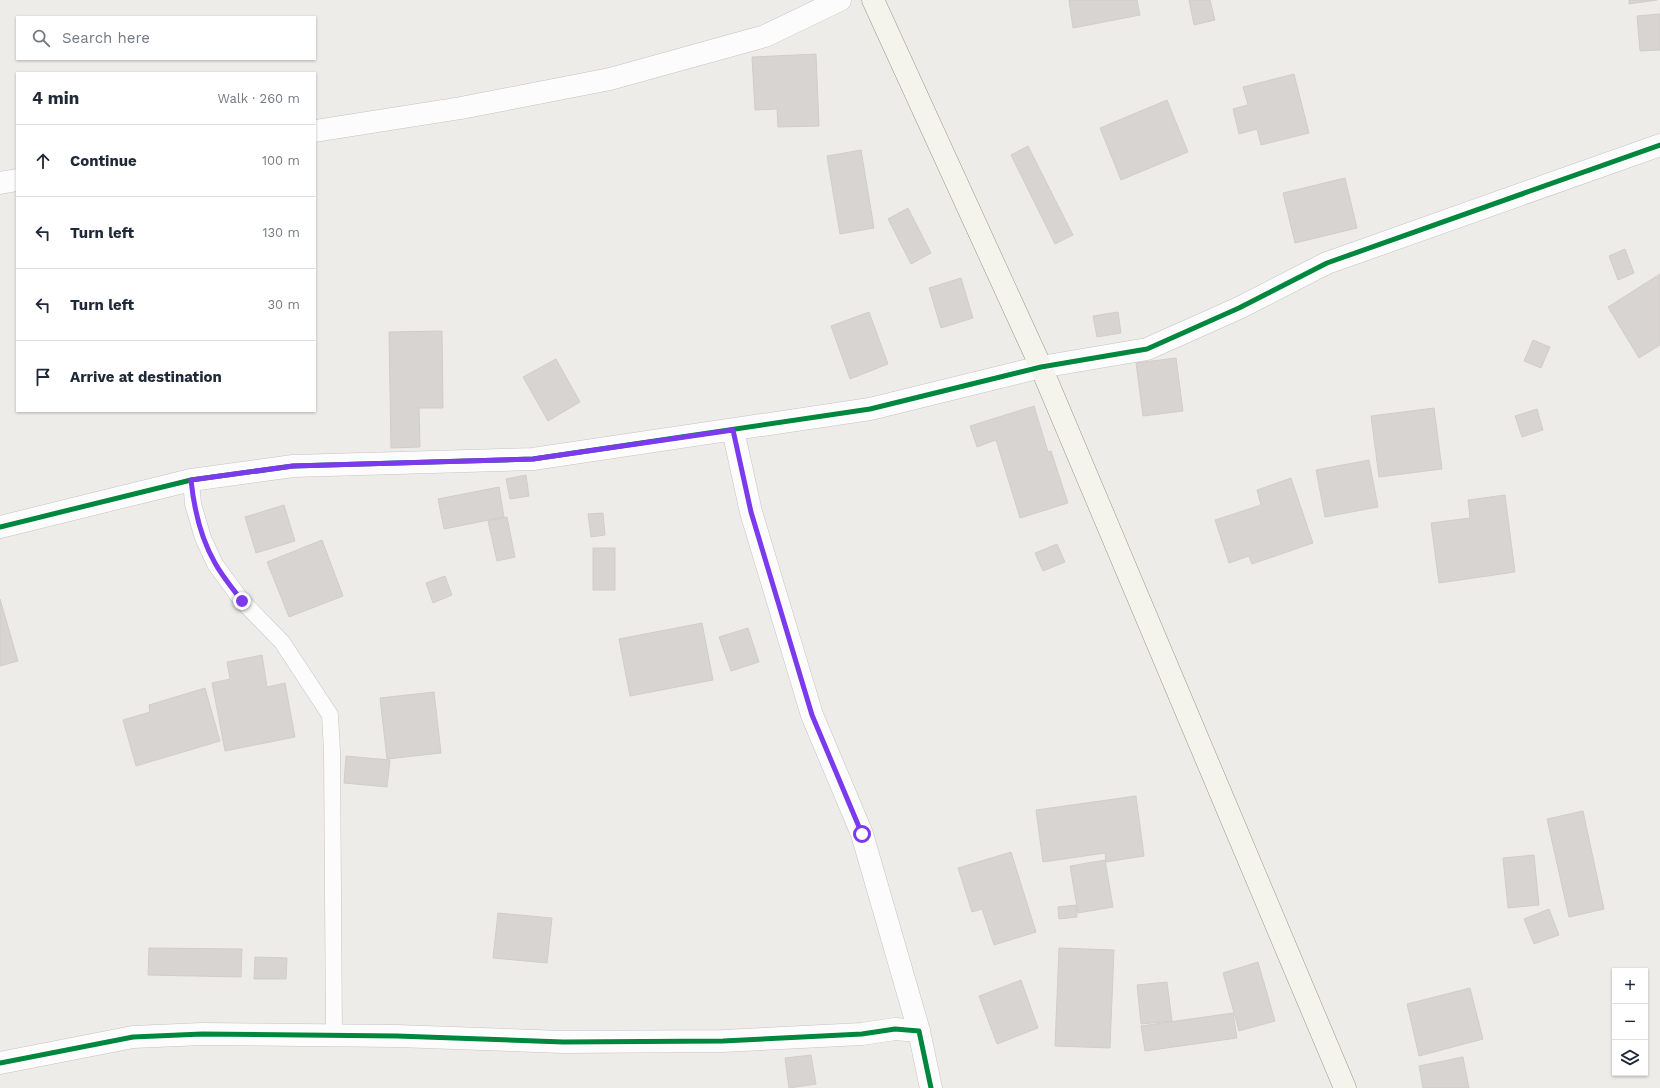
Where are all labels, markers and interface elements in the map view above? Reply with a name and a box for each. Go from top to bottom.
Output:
search box [16,16,316,60]
icon: search [30,27,52,49]
text: Search here [62,29,150,47]
text: 4 min [32,88,79,108]
text: Walk · 260 m [217,91,300,106]
icon: ahead [32,150,54,172]
text: Continue [70,152,137,170]
text: 100 m [262,153,300,168]
icon: left [32,222,54,244]
text: Turn left [70,224,134,242]
text: 130 m [262,225,300,240]
icon: left [32,294,54,316]
text: Turn left [70,296,134,314]
text: 30 m [268,297,300,312]
icon: arrive [32,366,54,388]
text: Arrive at destination [70,368,222,386]
route end [233,592,251,610]
route start [853,825,871,843]
map controls [1612,968,1648,1076]
button: + [1612,968,1648,1004]
button: − [1612,1004,1648,1040]
button: layers [1612,1040,1648,1076]

